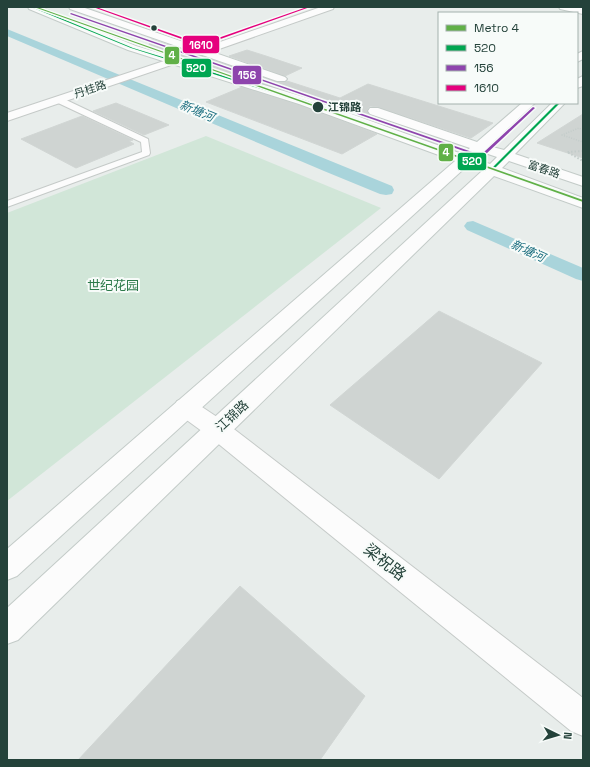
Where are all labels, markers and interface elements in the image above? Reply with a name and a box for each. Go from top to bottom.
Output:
legend [438,12,578,104]
text: Metro 4 [474,20,520,36]
unlabelled marker [149,23,159,33]
line badge: 1610 [182,35,220,54]
text: 1610 [189,38,213,52]
text: 520 [474,40,496,56]
line badge: 4 [164,46,180,65]
text: 4 [169,48,176,62]
line badge: 520 [181,58,212,78]
text: 156 [474,60,494,76]
text: 520 [186,61,206,75]
line badge: 156 [232,65,262,85]
text: 156 [238,68,256,82]
street label: 丹桂路 [72,77,108,101]
text: 1610 [474,80,499,96]
water label: 新塘河 [177,97,219,126]
marker: 江锦路 [311,100,325,114]
place label: 江锦路 [328,100,362,114]
line badge: 4 [438,143,454,162]
text: 4 [443,145,450,159]
line badge: 520 [457,152,487,171]
text: 520 [462,154,482,168]
street label: 富春路 [526,157,562,181]
water label: 新塘河 [508,236,550,266]
park label: 世纪花园 [87,277,139,294]
street label: 江锦路 [212,396,252,436]
street label: 梁祝路 [360,539,410,585]
north arrow [538,715,578,755]
text: N [561,732,575,740]

